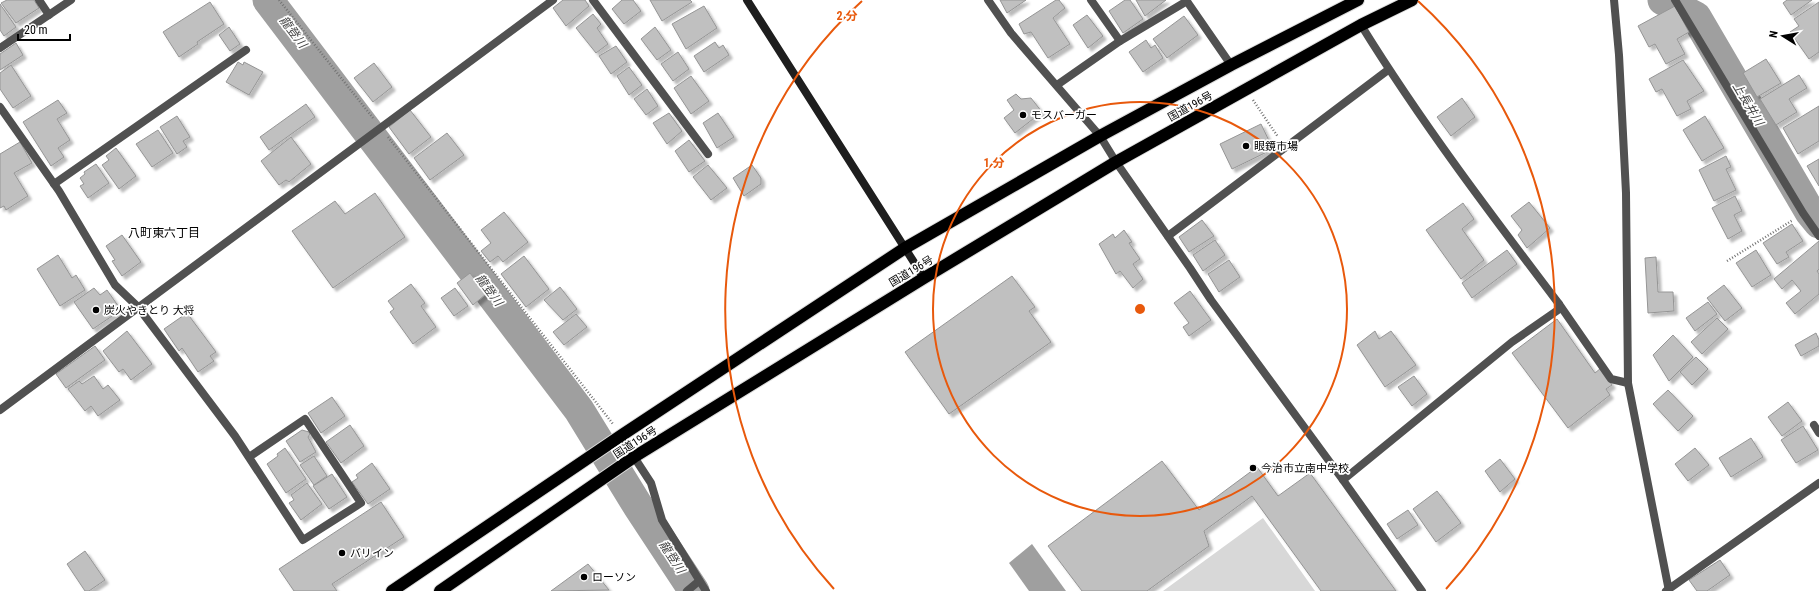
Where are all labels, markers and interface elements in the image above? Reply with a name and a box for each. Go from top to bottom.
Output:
text: 2 分 [837,9,857,23]
water label: 龍登川 [277,13,311,52]
scale bar [18,16,70,42]
north arrow [1763,16,1803,56]
text: 20 m [24,23,48,37]
text: N [1767,29,1781,39]
water label: 上長井川 [1730,80,1767,130]
street label: 国道196号 [1166,89,1215,124]
place label: モスバーガー [1031,109,1097,122]
marker: モスバーガー [1018,110,1028,120]
place label: 眼鏡市場 [1254,140,1298,153]
marker: 眼鏡市場 [1241,141,1251,151]
text: 1 分 [984,156,1004,170]
district label: 八町東六丁目 [128,226,200,240]
street label: 国道196号 [887,253,936,290]
water label: 龍登川 [473,271,507,310]
centre of rings [1133,302,1147,316]
place label: 炭火やきとり 大将 [104,304,195,317]
marker: 炭火やきとり 大将 [91,305,101,315]
street label: 国道196号 [611,424,659,461]
place label: 今治市立南中学校 [1261,462,1349,475]
marker: 今治市立南中学校 [1248,463,1258,473]
water label: 龍登川 [656,538,689,578]
place label: バリイン [350,547,394,560]
marker: バリイン [337,548,347,558]
place label: ローソン [592,571,636,584]
marker: ローソン [579,572,589,582]

